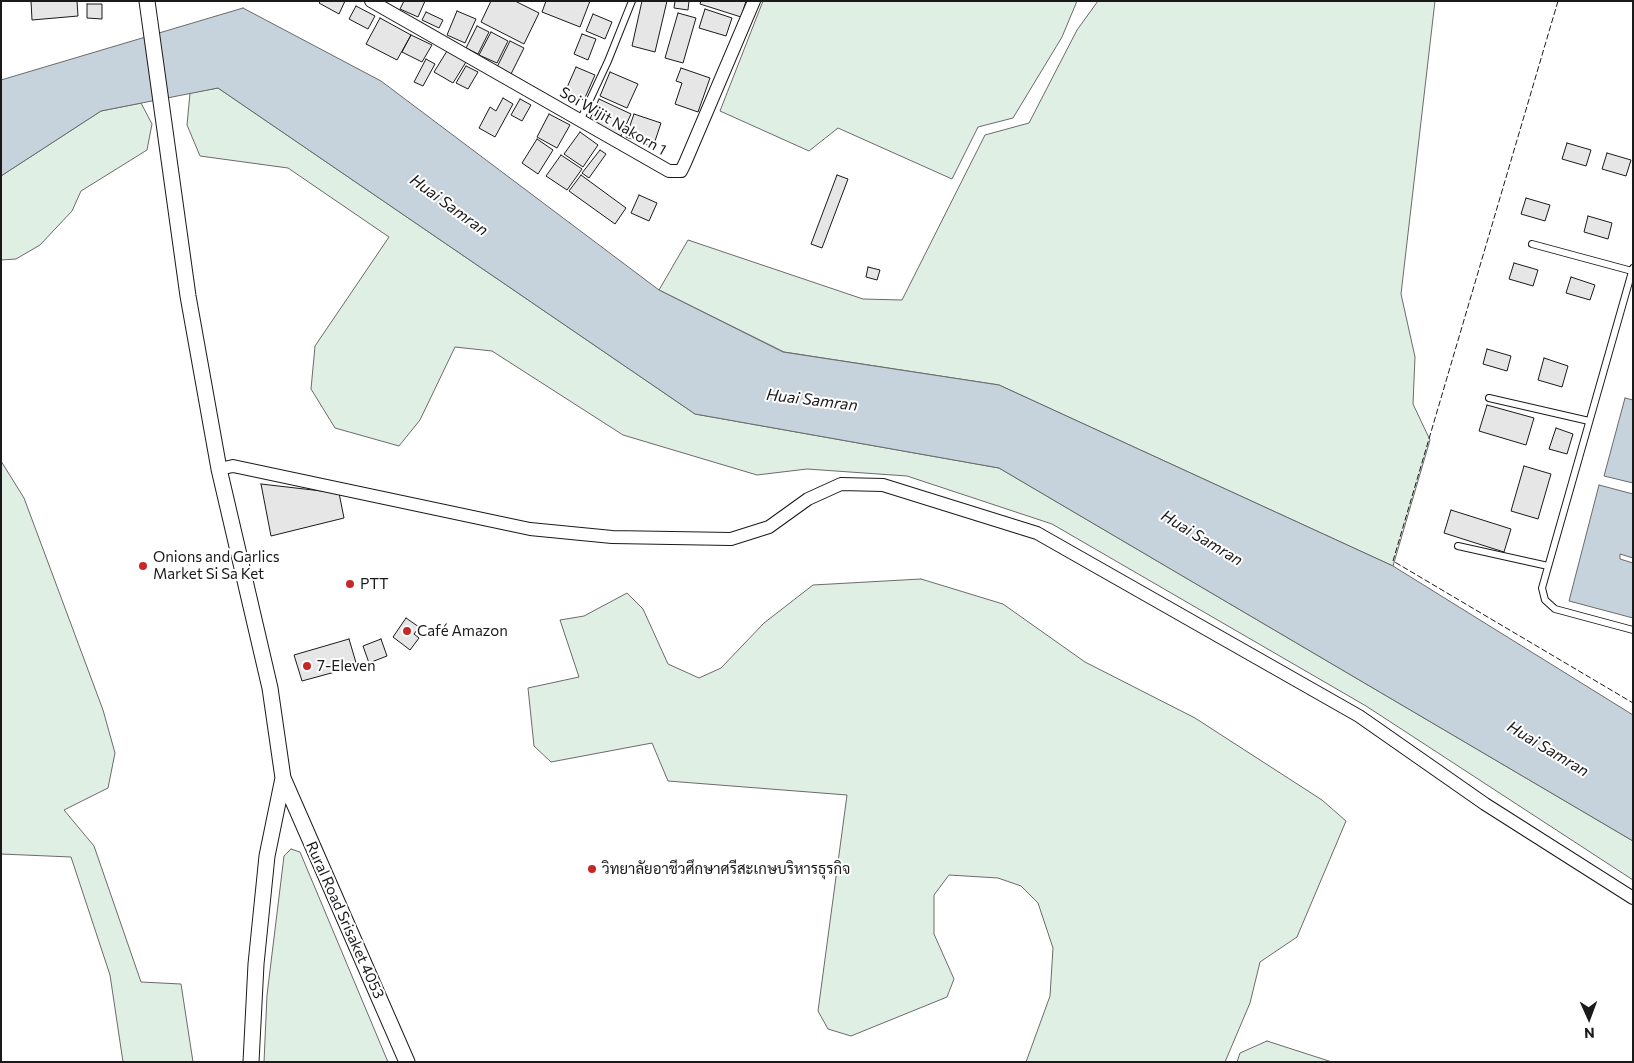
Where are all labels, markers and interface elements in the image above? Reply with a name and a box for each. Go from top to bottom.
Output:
street label: Soi Wijit Nakorn 1 [556,83,670,159]
water label: Huai Samran [406,170,492,240]
water label: Huai Samran [765,385,859,415]
water label: Huai Samran [1158,506,1246,570]
place label: Onions and Garlics Market Si Sa Ket [153,548,280,583]
marker: Onions and Garlics Market Si Sa Ket [137,560,149,572]
place label: PTT [360,575,389,593]
marker: PTT [344,578,356,590]
place label: Café Amazon [417,622,508,640]
marker: Café Amazon [401,625,413,637]
place label: 7-Eleven [317,657,376,675]
marker: 7-Eleven [301,660,313,672]
water label: Huai Samran [1504,717,1592,781]
street label: Rural Road Srisaket 4053 [302,838,388,1002]
place label: วิทยาลัยอาชีวศึกษาศรีสะเกษบริหารธุรกิจ [602,860,850,878]
marker: วิทยาลัยอาชีวศึกษาศรีสะเกษบริหารธุรกิจ [586,863,598,875]
north arrow [1564,993,1614,1043]
text: N [1584,1025,1595,1042]

